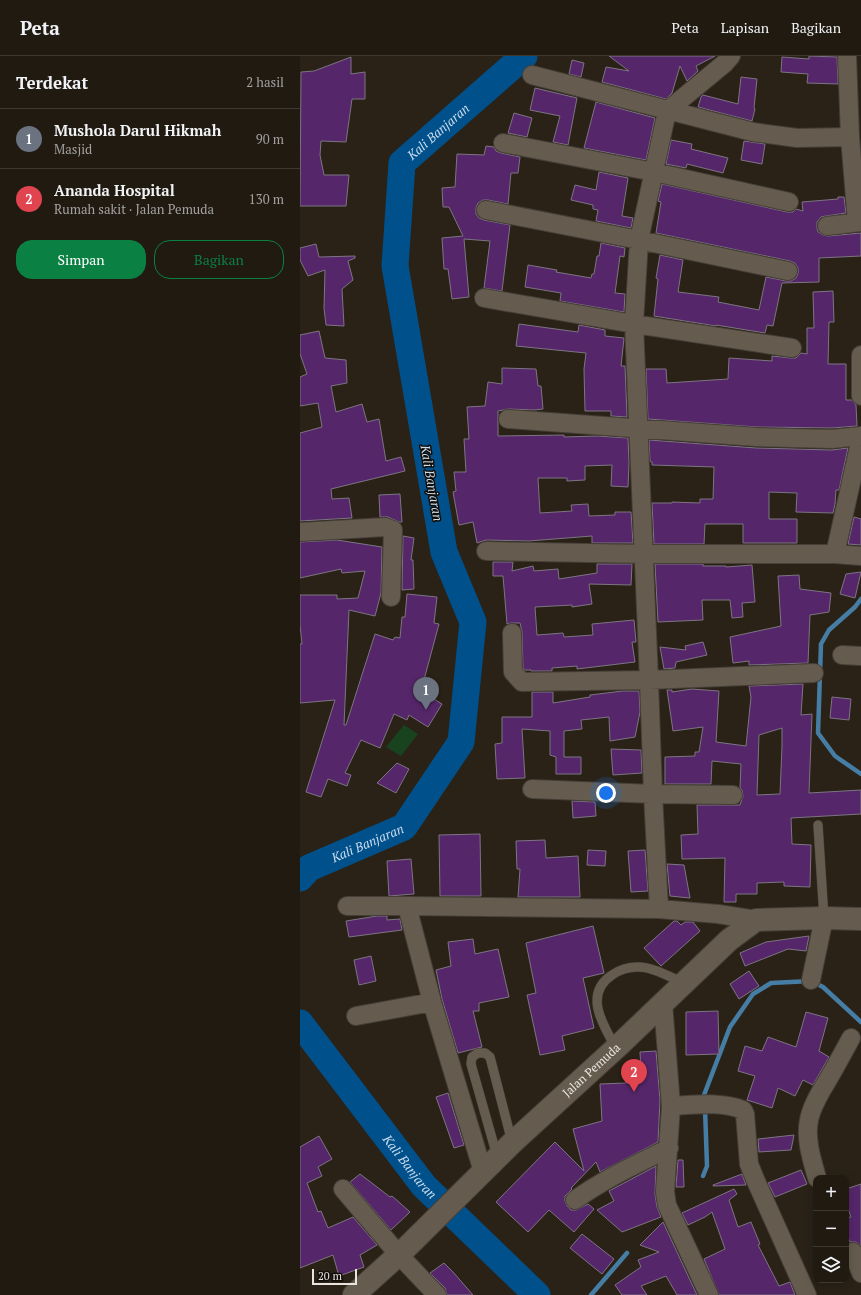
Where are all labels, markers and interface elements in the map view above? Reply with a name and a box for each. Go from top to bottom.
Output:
text: Peta [20,15,60,40]
text: Peta [672,18,699,37]
text: Lapisan [721,18,769,37]
text: Bagikan [791,18,841,37]
text: Terdekat [16,71,88,94]
text: 2 hasil [246,73,284,91]
water label: Kali Banjaran [402,99,473,164]
text: Mushola Darul Hikmah [54,120,221,140]
text: 1 [25,130,33,148]
text: 90 m [256,130,284,148]
text: Masjid [54,140,92,158]
text: Ananda Hospital [54,180,175,200]
text: 2 [25,190,33,208]
text: 130 m [249,190,284,208]
text: Rumah sakit · Jalan Pemuda [54,200,214,218]
button: Simpan [16,240,146,279]
button: Bagikan [154,240,284,279]
water label: Kali Banjaran [416,443,448,522]
pin: 1 [413,677,439,710]
your location [596,783,616,803]
water label: Kali Banjaran [327,819,406,867]
street label: Jalan Pemuda [559,1040,623,1100]
pin: 2 [621,1059,647,1092]
water label: Kali Banjaran [378,1130,441,1203]
map controls [813,1175,849,1283]
button: + [813,1175,849,1211]
button: − [813,1211,849,1247]
button: layers [813,1247,849,1283]
scale bar [312,1267,357,1286]
text: 20 m [318,1269,342,1283]

